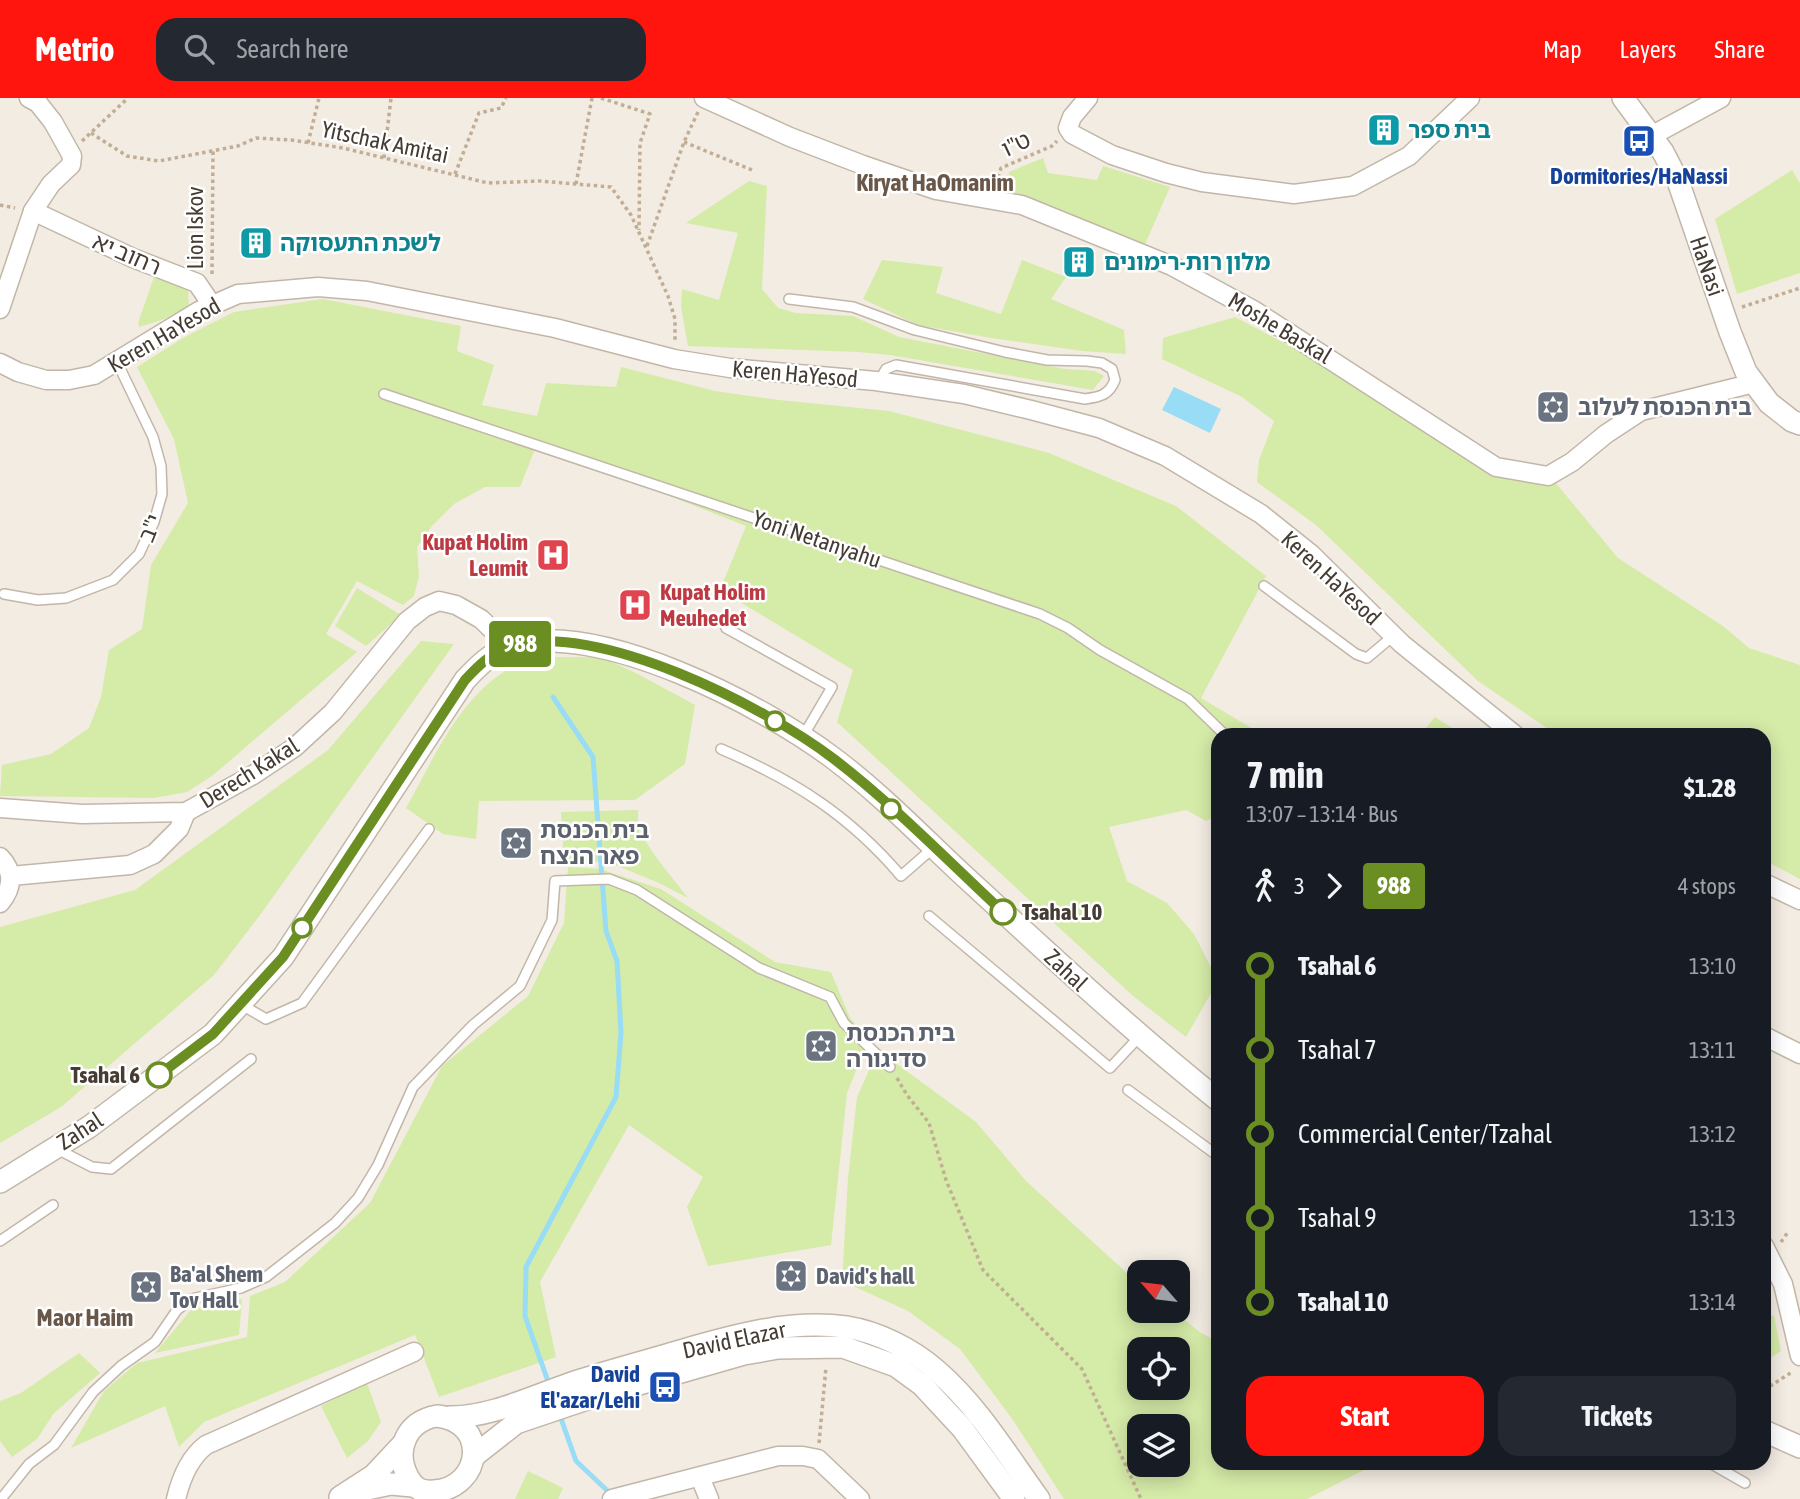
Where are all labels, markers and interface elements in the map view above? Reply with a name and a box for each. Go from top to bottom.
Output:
search box [156,18,646,81]
text: Metrio [35,30,114,68]
icon: search [180,30,218,68]
text: Search here [236,34,349,64]
text: Map [1543,36,1582,63]
text: Layers [1620,36,1676,63]
text: Share [1714,36,1765,63]
building icon: בית ספר [1365,111,1403,149]
street label: Yitschak Amitai [319,116,451,168]
place label: בית ספר [1408,117,1491,143]
bus stop icon: Dormitories/HaNassi [1620,122,1658,160]
street label: ט"ו [997,126,1035,162]
place label: Dormitories/HaNassi [1550,163,1728,189]
district label: Kiryat HaOmanim [856,169,1014,196]
street label: Lion Iskov [182,186,208,270]
building icon: לשכת התעסוקה [237,224,275,262]
street label: רחוב יא [89,228,165,280]
place label: לשכת התעסוקה [280,230,441,256]
street label: HaNasi [1685,233,1729,299]
building icon: מלון רות-רימונים [1060,243,1098,281]
place label: מלון רות-רימונים [1104,249,1270,275]
street label: Moshe Baskal [1224,287,1336,369]
street label: Keren HaYesod [103,292,225,378]
street label: Keren HaYesod [731,356,859,392]
synagogue icon: בית הכנסת לעלוב [1534,388,1572,426]
place label: בית הכנסת לעלוב [1578,394,1752,420]
street label: Yoni Netanyahu [749,505,885,573]
street label: י"ב [133,510,167,546]
street label: Keren HaYesod [1276,526,1386,630]
place label: Kupat Holim Leumit [422,529,528,581]
hospital icon: Kupat Holim Leumit [534,536,572,574]
place label: Kupat Holim Meuhedet [660,579,766,631]
hospital icon: Kupat Holim Meuhedet [616,586,654,624]
line badge: 988 [480,621,560,667]
text: 988 [503,630,537,657]
unlabelled marker [765,711,785,731]
street label: Derech Kakal [195,732,303,814]
text: 7 min [1246,753,1324,796]
text: $1.28 [1684,773,1736,803]
unlabelled marker [881,799,901,819]
text: 13:07 – 13:14 · Bus [1246,801,1398,827]
place label: בית הכנסת פאר הנצח [540,817,650,869]
synagogue icon: בית הכנסת פאר הנצח [497,824,535,862]
icon: walk [1246,867,1284,905]
icon: forward [1315,867,1353,905]
text: 988 [1377,872,1411,899]
text: 3 [1294,873,1305,899]
text: 4 stops [1678,873,1736,899]
marker: Tsahal 10 [990,899,1016,925]
place label: Tsahal 10 [1022,899,1102,925]
unlabelled marker [292,918,312,938]
street label: Zahal [1039,944,1093,996]
text: Tsahal 6 [1298,951,1377,981]
text: 13:10 [1689,953,1736,979]
place label: בית הכנסת סדיגורה [846,1020,956,1072]
synagogue icon: בית הכנסת סדיגורה [802,1027,840,1065]
text: Tsahal 7 [1298,1035,1377,1065]
text: 13:11 [1689,1037,1736,1063]
place label: Tsahal 6 [71,1062,140,1088]
marker: Tsahal 6 [146,1062,172,1088]
street label: Zahal [52,1107,108,1155]
text: Commercial Center/Tzahal [1298,1119,1552,1149]
text: 13:12 [1689,1121,1736,1147]
text: Tsahal 9 [1298,1203,1377,1233]
text: 13:13 [1689,1205,1736,1231]
synagogue icon: David's hall [772,1257,810,1295]
north arrow [1127,1260,1190,1323]
map controls [1127,1260,1190,1477]
place label: Ba'al Shem Tov Hall [170,1261,263,1313]
place label: David's hall [816,1263,915,1289]
synagogue icon: Ba'al Shem Tov Hall [127,1268,165,1306]
text: Tsahal 10 [1298,1287,1389,1317]
text: 13:14 [1689,1289,1736,1315]
district label: Maor Haim [37,1304,133,1331]
street label: David Elazar [680,1316,789,1364]
button: locate [1127,1337,1190,1400]
place label: David El'azar/Lehi [540,1361,640,1413]
bus stop icon: David El'azar/Lehi [646,1368,684,1406]
button: Start [1246,1376,1484,1456]
button: Tickets [1498,1376,1736,1456]
button: layers [1127,1414,1190,1477]

